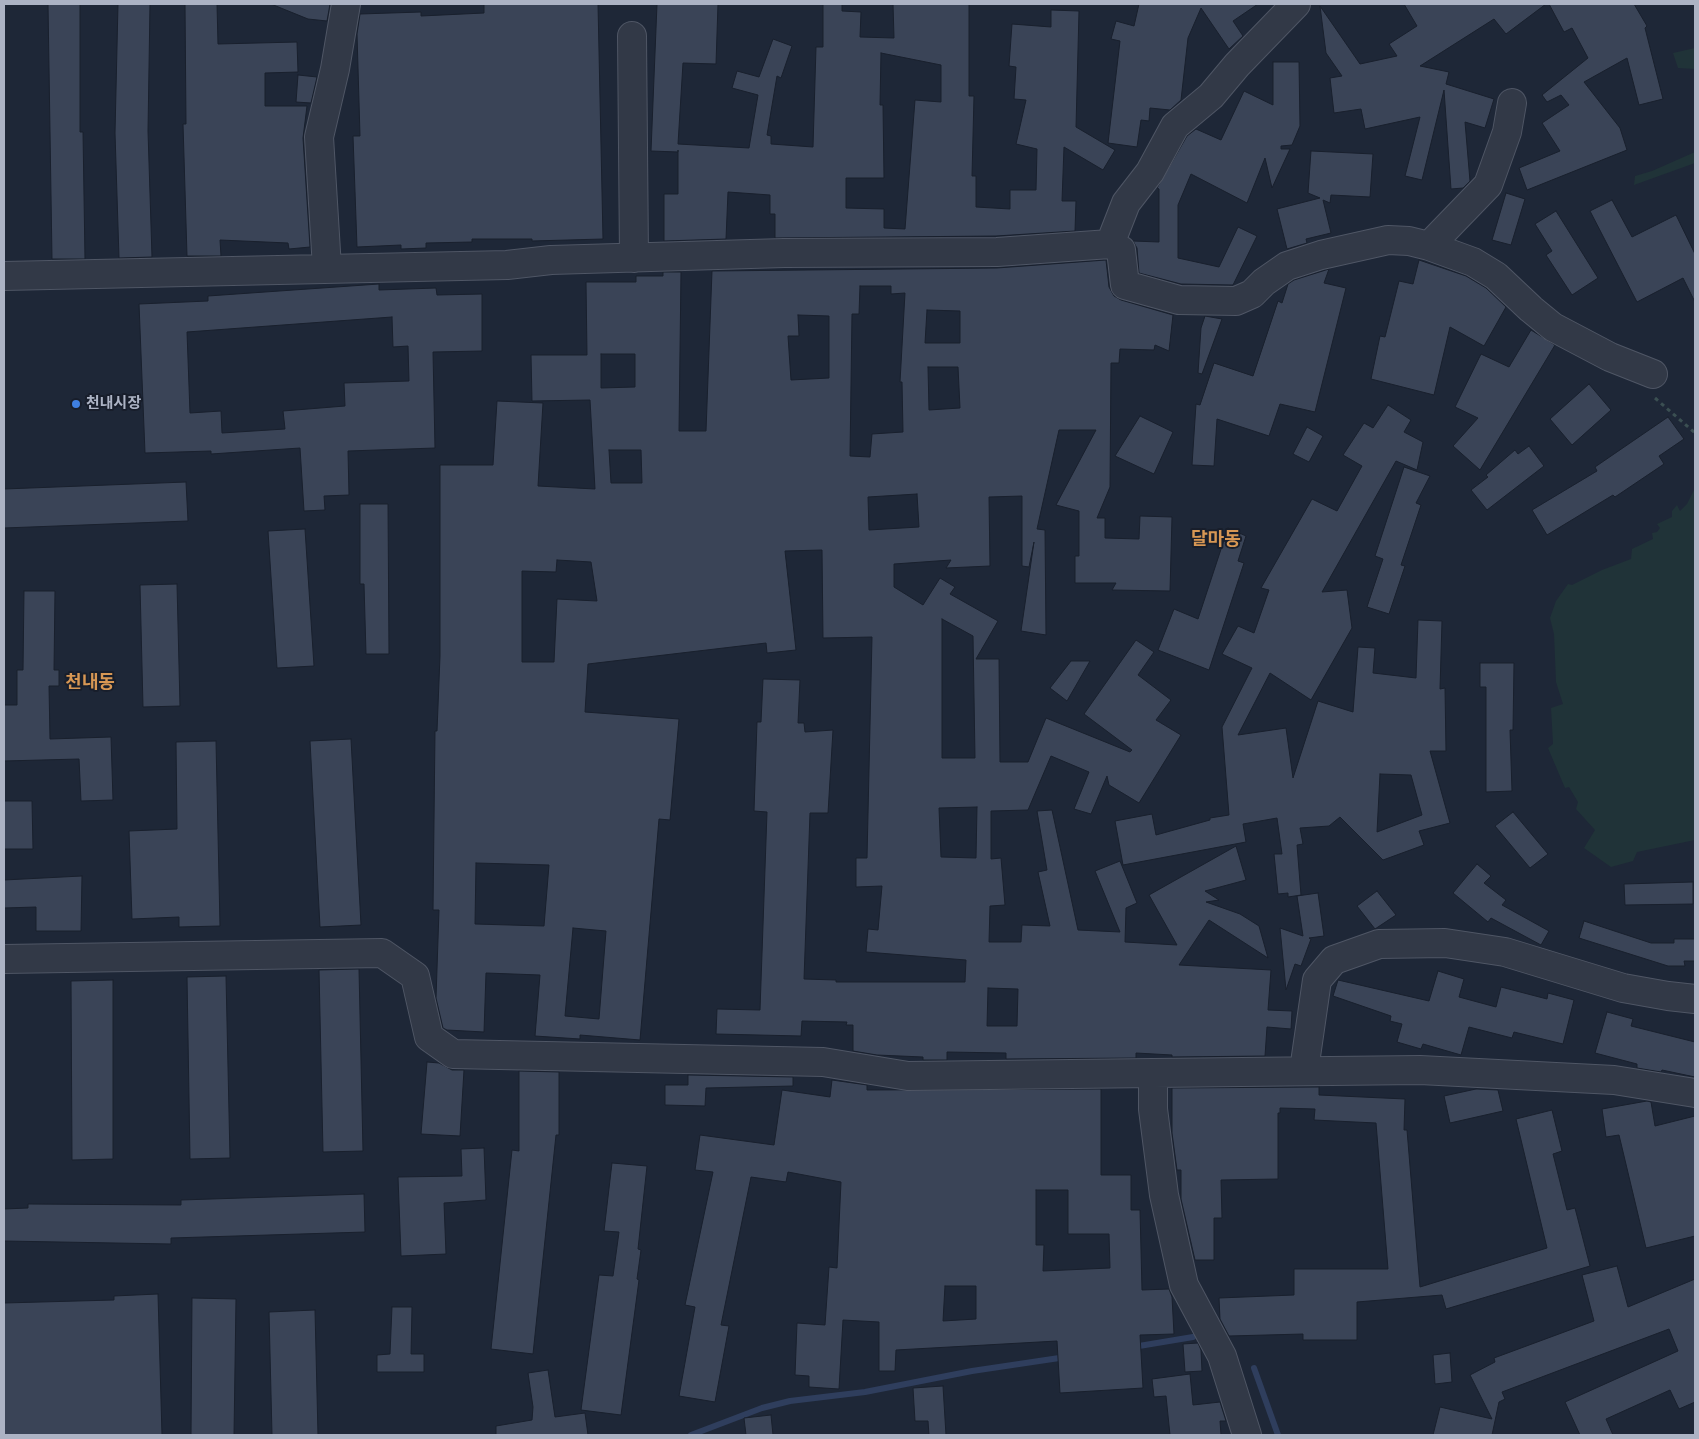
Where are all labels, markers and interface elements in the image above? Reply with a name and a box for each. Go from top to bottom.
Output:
place label: 천내시장 [86,395,141,413]
marker: 천내시장 [70,398,82,410]
district label: 달마동 [1191,529,1241,551]
district label: 천내동 [65,672,115,694]

